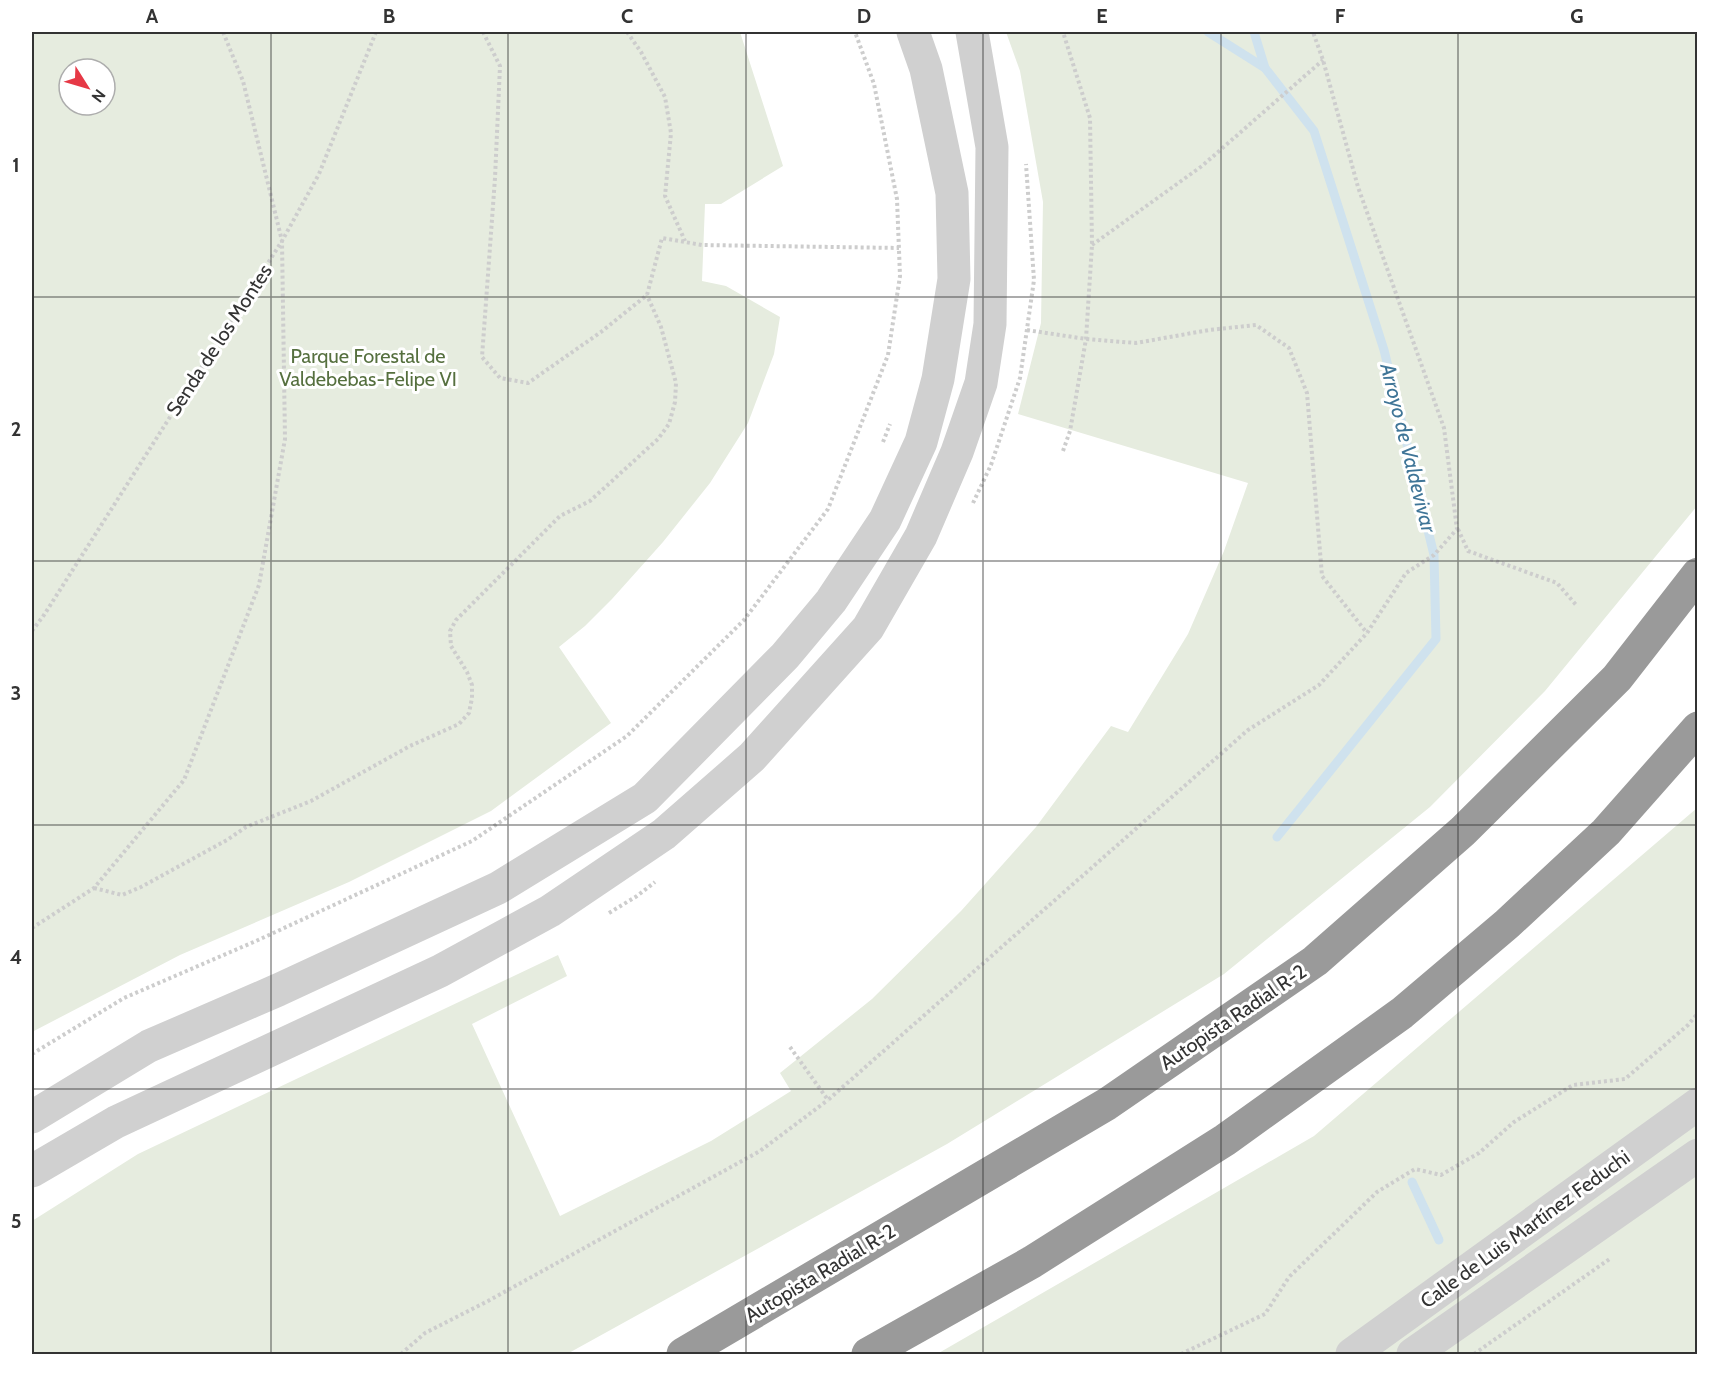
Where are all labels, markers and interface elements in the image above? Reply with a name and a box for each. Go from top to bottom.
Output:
text: A [146,4,159,28]
text: B [383,4,395,28]
text: C [621,4,633,28]
text: D [857,4,871,28]
text: E [1096,4,1108,28]
text: F [1335,4,1346,28]
text: G [1570,4,1584,28]
north arrow [57,57,117,117]
text: N [88,85,110,106]
text: 1 [12,153,20,177]
street label: Senda de los Montes [161,260,277,420]
park label: Parque Forestal de Valdebebas-Felipe VI [279,344,457,391]
water label: Arroyo de Valdevivar [1375,360,1442,537]
text: 2 [11,417,21,441]
text: 3 [11,681,21,705]
text: 4 [10,945,22,969]
street label: Autopista Radial R-2 [1155,959,1311,1075]
street label: Calle de Luis Martínez Feduchi [1416,1145,1634,1313]
text: 5 [11,1209,21,1233]
street label: Autopista Radial R-2 [740,1219,900,1327]

